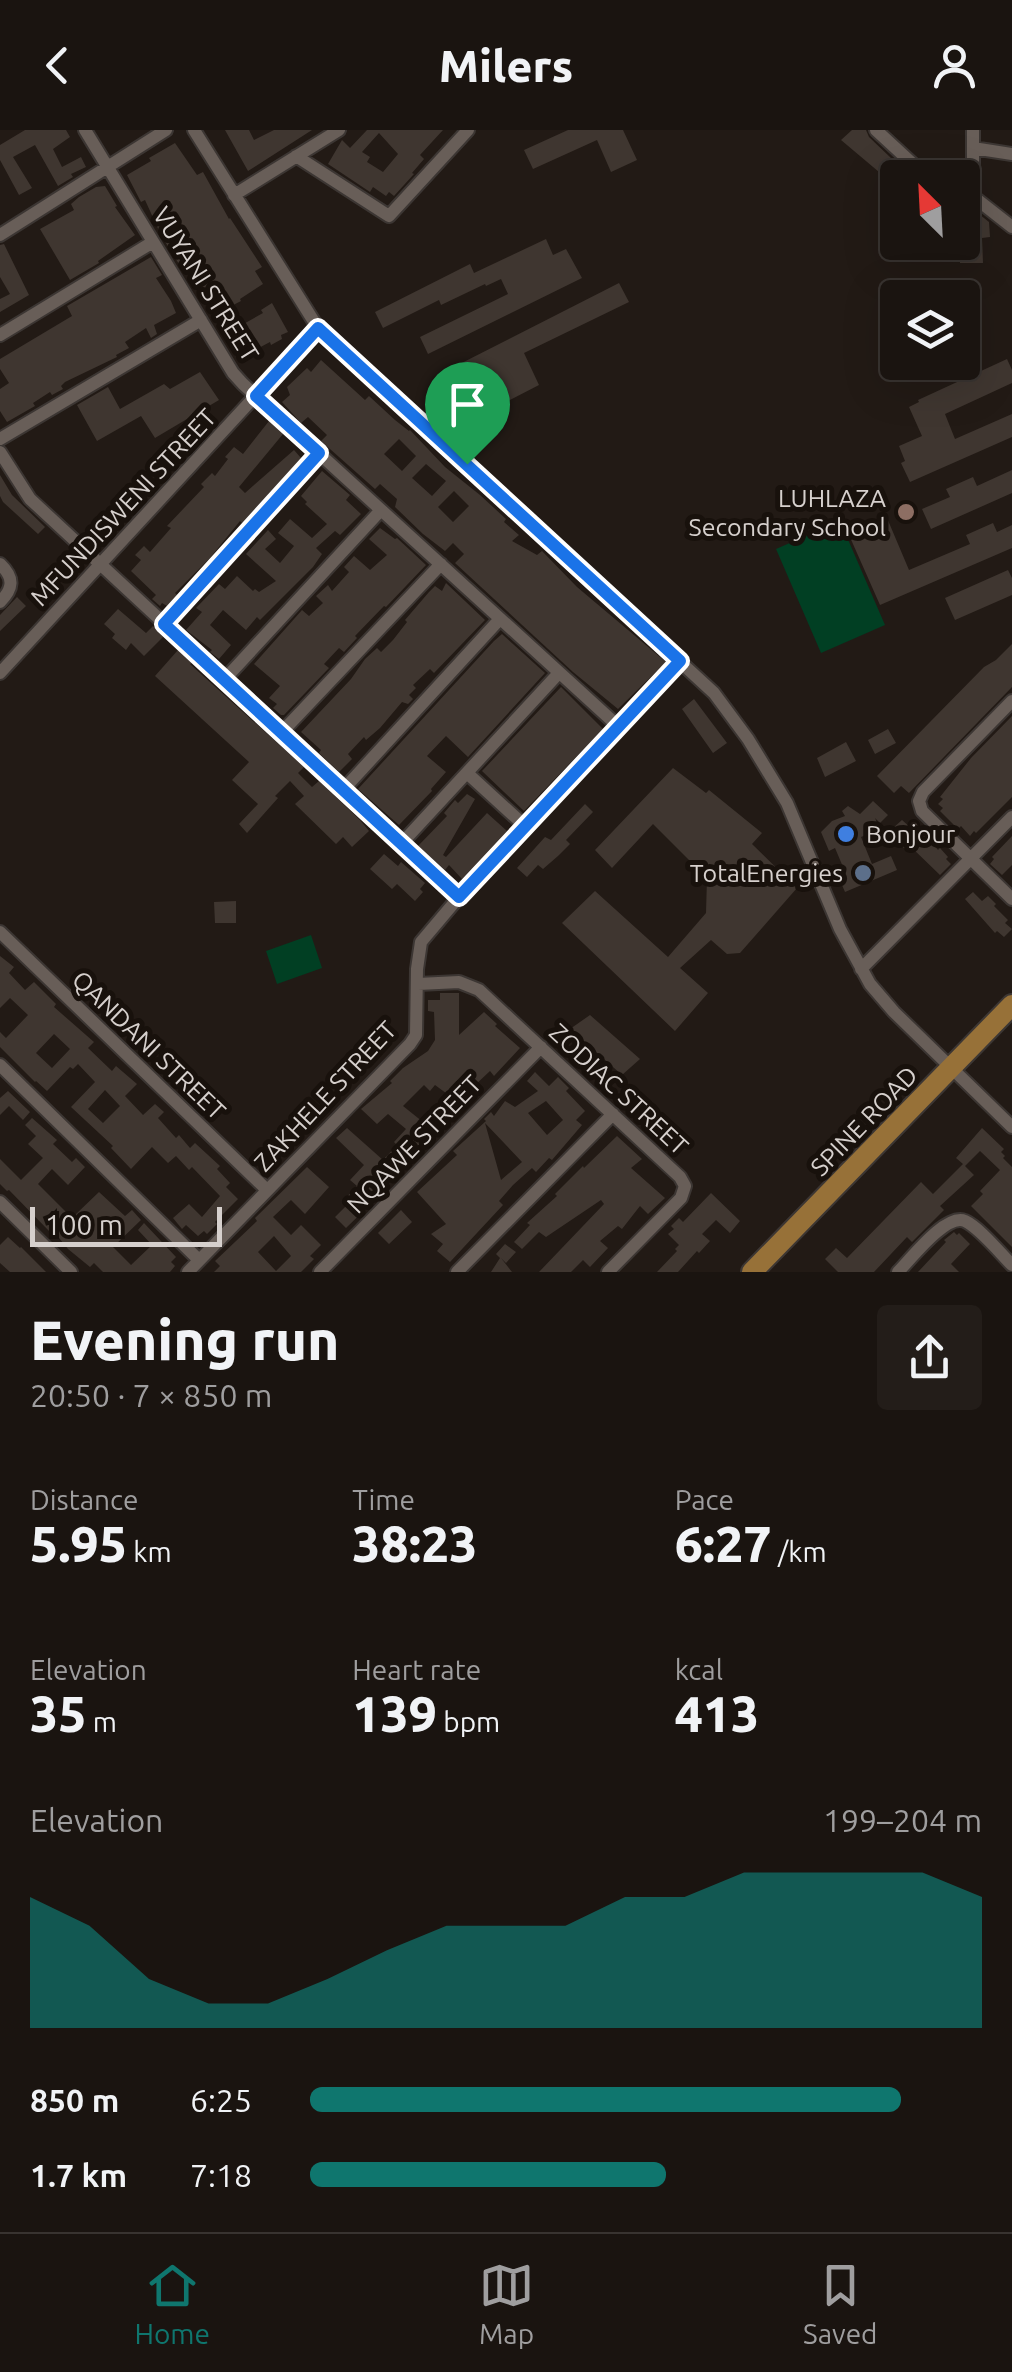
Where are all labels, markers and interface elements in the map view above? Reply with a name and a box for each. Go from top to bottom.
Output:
icon: back [30,38,85,93]
icon: person [927,38,982,93]
text: Milers [439,40,573,91]
north arrow [880,160,980,260]
map controls [880,160,980,380]
street label: VUYANI STREET [147,202,265,366]
button: layers [880,280,980,380]
pin [425,362,510,465]
icon: arrive [440,377,495,432]
street label: MFUNDISWENI STREET [25,403,221,611]
place label: LUHLAZA Secondary School [689,484,886,541]
marker: LUHLAZA Secondary School [895,501,917,523]
place label: Bonjour [866,820,956,848]
marker: Bonjour [835,823,857,845]
place label: TotalEnergies [690,859,843,887]
marker: TotalEnergies [852,862,874,884]
street label: QANDANI STREET [67,965,231,1125]
street label: ZAKHELE STREET [248,1015,402,1177]
street label: ZODIAC STREET [544,1018,694,1160]
street label: SPINE ROAD [805,1061,923,1181]
street label: NQAWE STREET [341,1069,487,1219]
scale bar [30,1202,222,1246]
text: 100 m [45,1209,123,1240]
button: share [877,1305,982,1410]
text: Evening run [30,1309,340,1370]
text: 20:50 · 7 × 850 m [30,1377,272,1413]
text: Distance [30,1484,138,1515]
text: Time [352,1484,415,1515]
text: Pace [675,1484,734,1515]
text: 5.95 [30,1515,127,1571]
text: 38:23 [352,1515,477,1571]
text: 6:27 [675,1515,772,1571]
text: km [127,1536,172,1567]
text: /km [772,1536,827,1567]
text: Elevation [30,1654,147,1685]
text: Heart rate [352,1654,481,1685]
text: kcal [675,1654,723,1685]
text: 35 [30,1685,86,1741]
text: 139 [352,1685,437,1741]
text: 413 [675,1685,759,1741]
text: m [86,1706,117,1737]
text: bpm [437,1706,500,1737]
text: Elevation [30,1802,163,1838]
text: 199–204 m [823,1802,982,1838]
text: 850 m [30,2082,119,2118]
text: 6:25 [190,2082,252,2118]
text: 1.7 km [30,2157,127,2193]
text: 7:18 [190,2157,252,2193]
tab: Home [134,2258,210,2349]
tab: Map [479,2258,534,2349]
tab: Saved [803,2258,878,2349]

